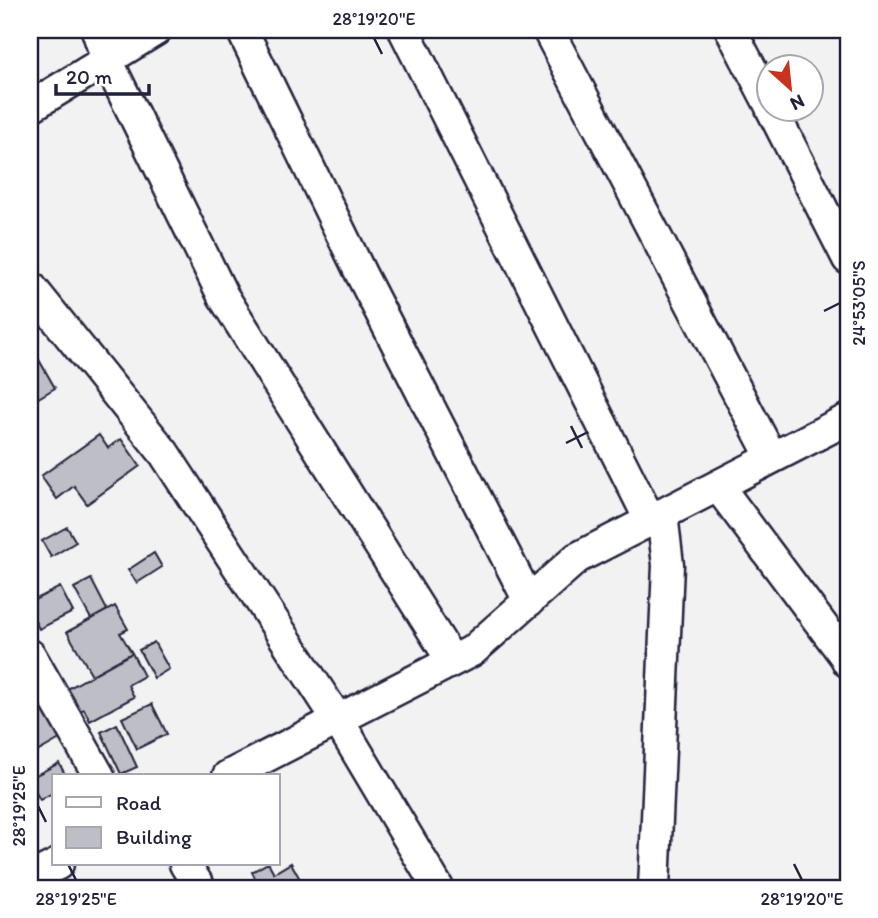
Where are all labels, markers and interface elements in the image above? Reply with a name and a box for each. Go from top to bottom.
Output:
text: 28°19'20"E [333,8,415,30]
scale bar [56,52,149,96]
north arrow [756,52,826,122]
text: 20 m [66,64,113,89]
text: N [787,90,808,116]
text: 24°53'05"S [848,260,870,346]
text: 28°19'25"E [8,765,30,847]
legend [52,774,280,866]
text: Road [116,790,162,815]
text: Building [116,824,192,849]
text: 28°19'25"E [35,888,117,910]
text: 28°19'20"E [761,888,843,910]

